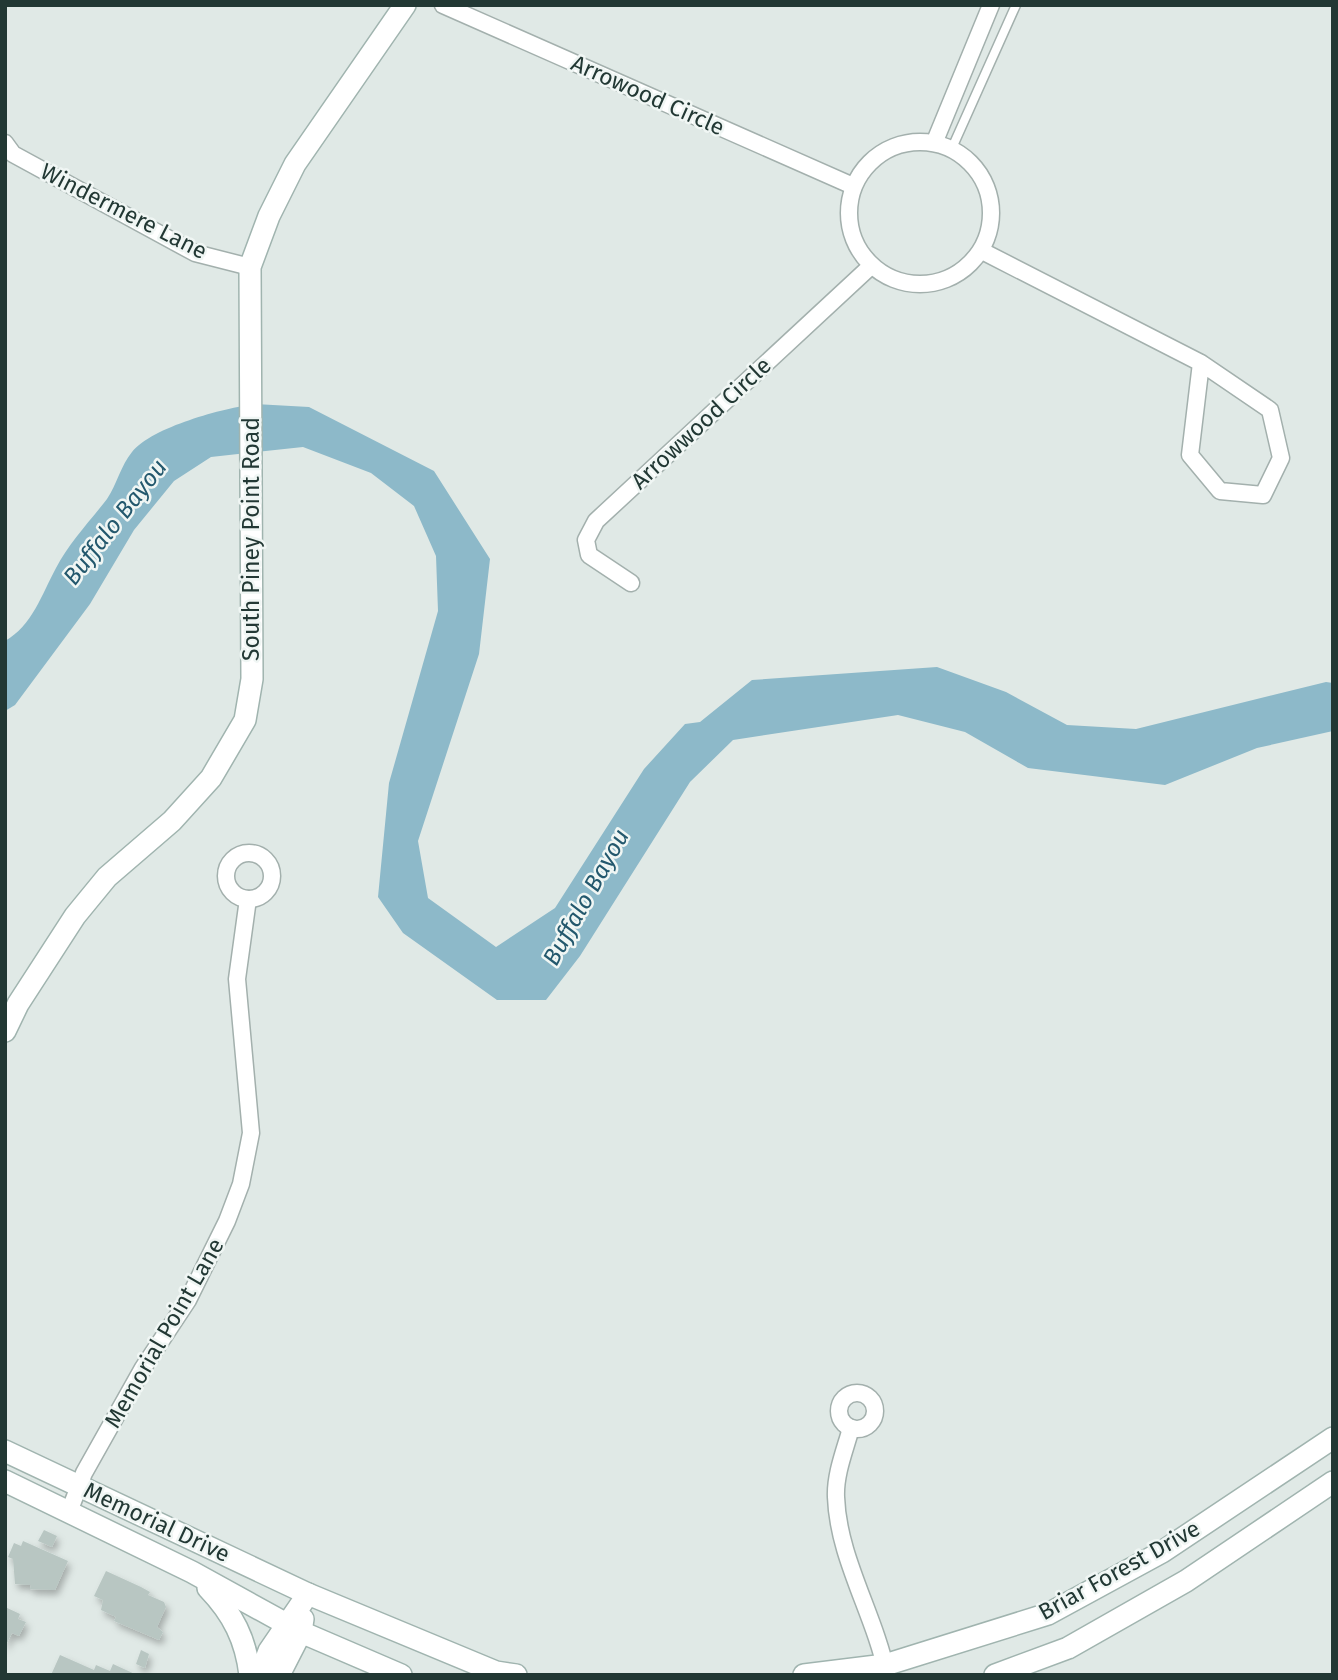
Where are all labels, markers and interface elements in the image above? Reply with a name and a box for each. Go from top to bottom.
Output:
street label: Arrowood Circle [567,49,729,141]
street label: Windermere Lane [36,157,212,265]
street label: Arrowwood Circle [625,351,777,495]
street label: South Piney Point Road [237,417,265,661]
water label: Buffalo Bayou [57,454,173,590]
water label: Buffalo Bayou [537,824,635,970]
street label: Memorial Point Lane [98,1233,230,1433]
street label: Memorial Drive [79,1476,235,1568]
street label: Briar Forest Drive [1033,1514,1205,1626]

